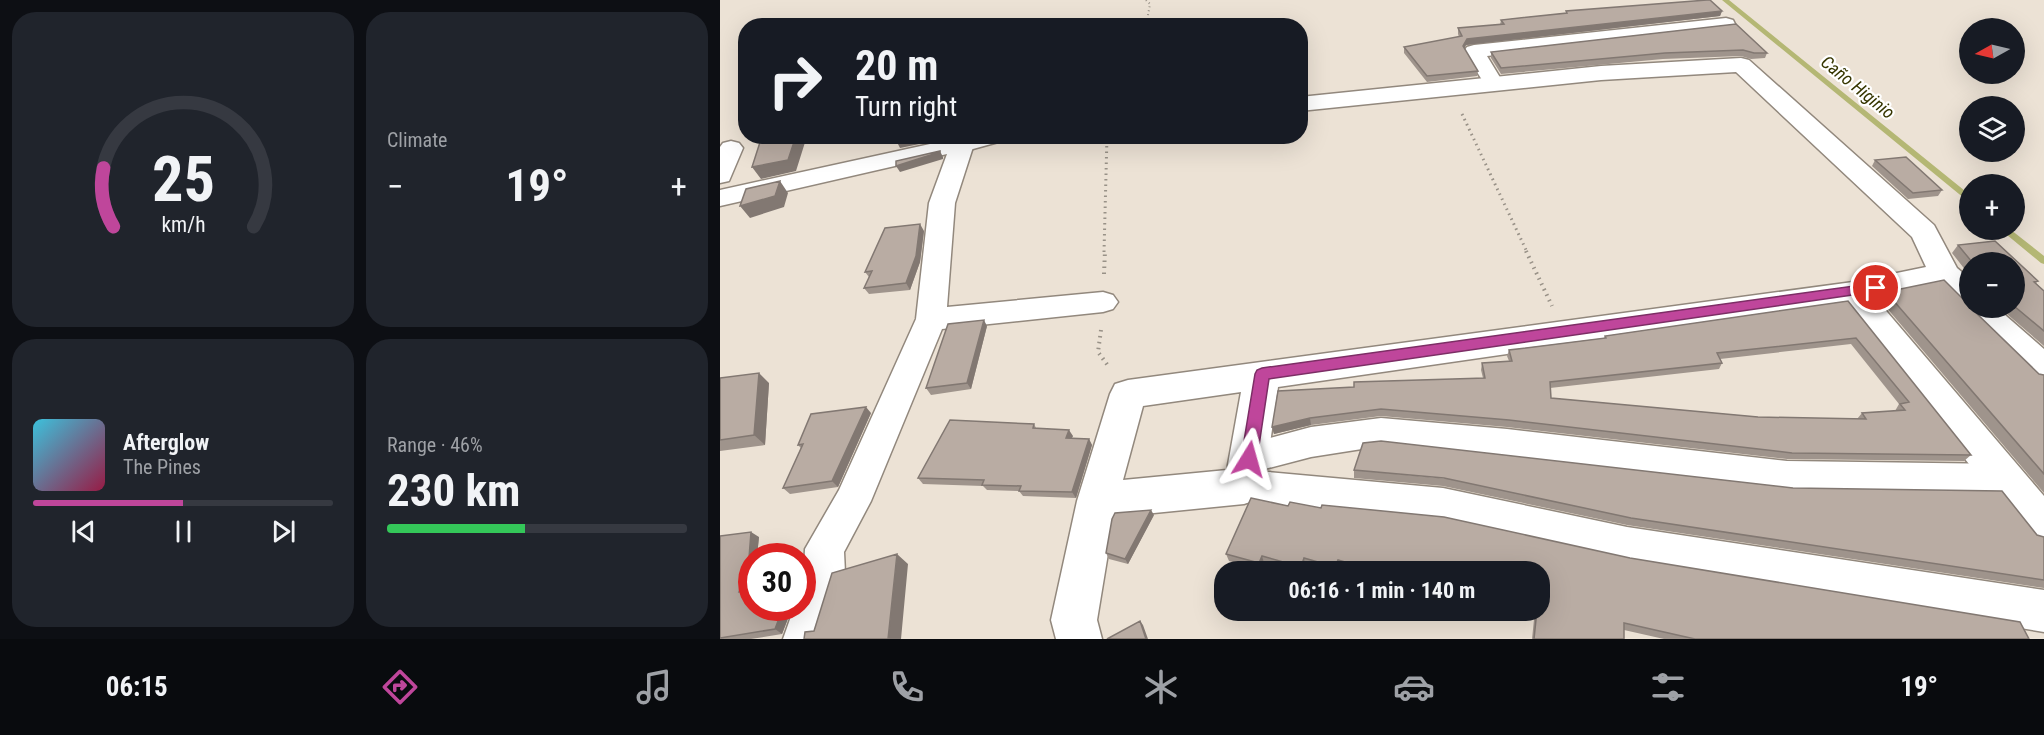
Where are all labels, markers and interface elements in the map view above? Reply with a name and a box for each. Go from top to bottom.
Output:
north arrow [1959,18,2025,84]
map controls [1959,18,2025,318]
text: 20 m [855,41,938,90]
icon: right [756,42,834,120]
water label: Caño Higinio [1817,51,1899,123]
text: Turn right [855,91,957,123]
button: layers [1959,96,2025,162]
text: Climate [387,128,447,152]
text: 25 [151,143,215,216]
text: 19° [506,159,569,212]
text: − [387,167,404,206]
text: + [671,167,687,206]
button: + [1959,174,2025,240]
text: km/h [161,212,205,237]
button: − [1959,252,2025,318]
pin [1850,262,1901,313]
icon: arrive [1859,271,1892,304]
position arrow [1217,427,1281,491]
text: Afterglow [123,430,209,455]
text: Range · 46% [387,433,483,457]
text: The Pines [123,455,201,479]
text: 230 km [387,464,520,517]
icon: previous [67,515,100,548]
icon: pause [167,515,200,548]
icon: next [267,515,300,548]
speed limit sign: 30 [738,543,816,621]
text: 06:16 · 1 min · 140 m [1289,578,1475,603]
icon: directions [379,666,421,708]
icon: music [633,666,675,708]
icon: phone [886,666,928,708]
icon: climate [1140,666,1182,708]
icon: car [1393,666,1435,708]
icon: filters [1647,666,1689,708]
text: 06:15 [106,671,168,703]
text: 19° [1900,671,1938,703]

